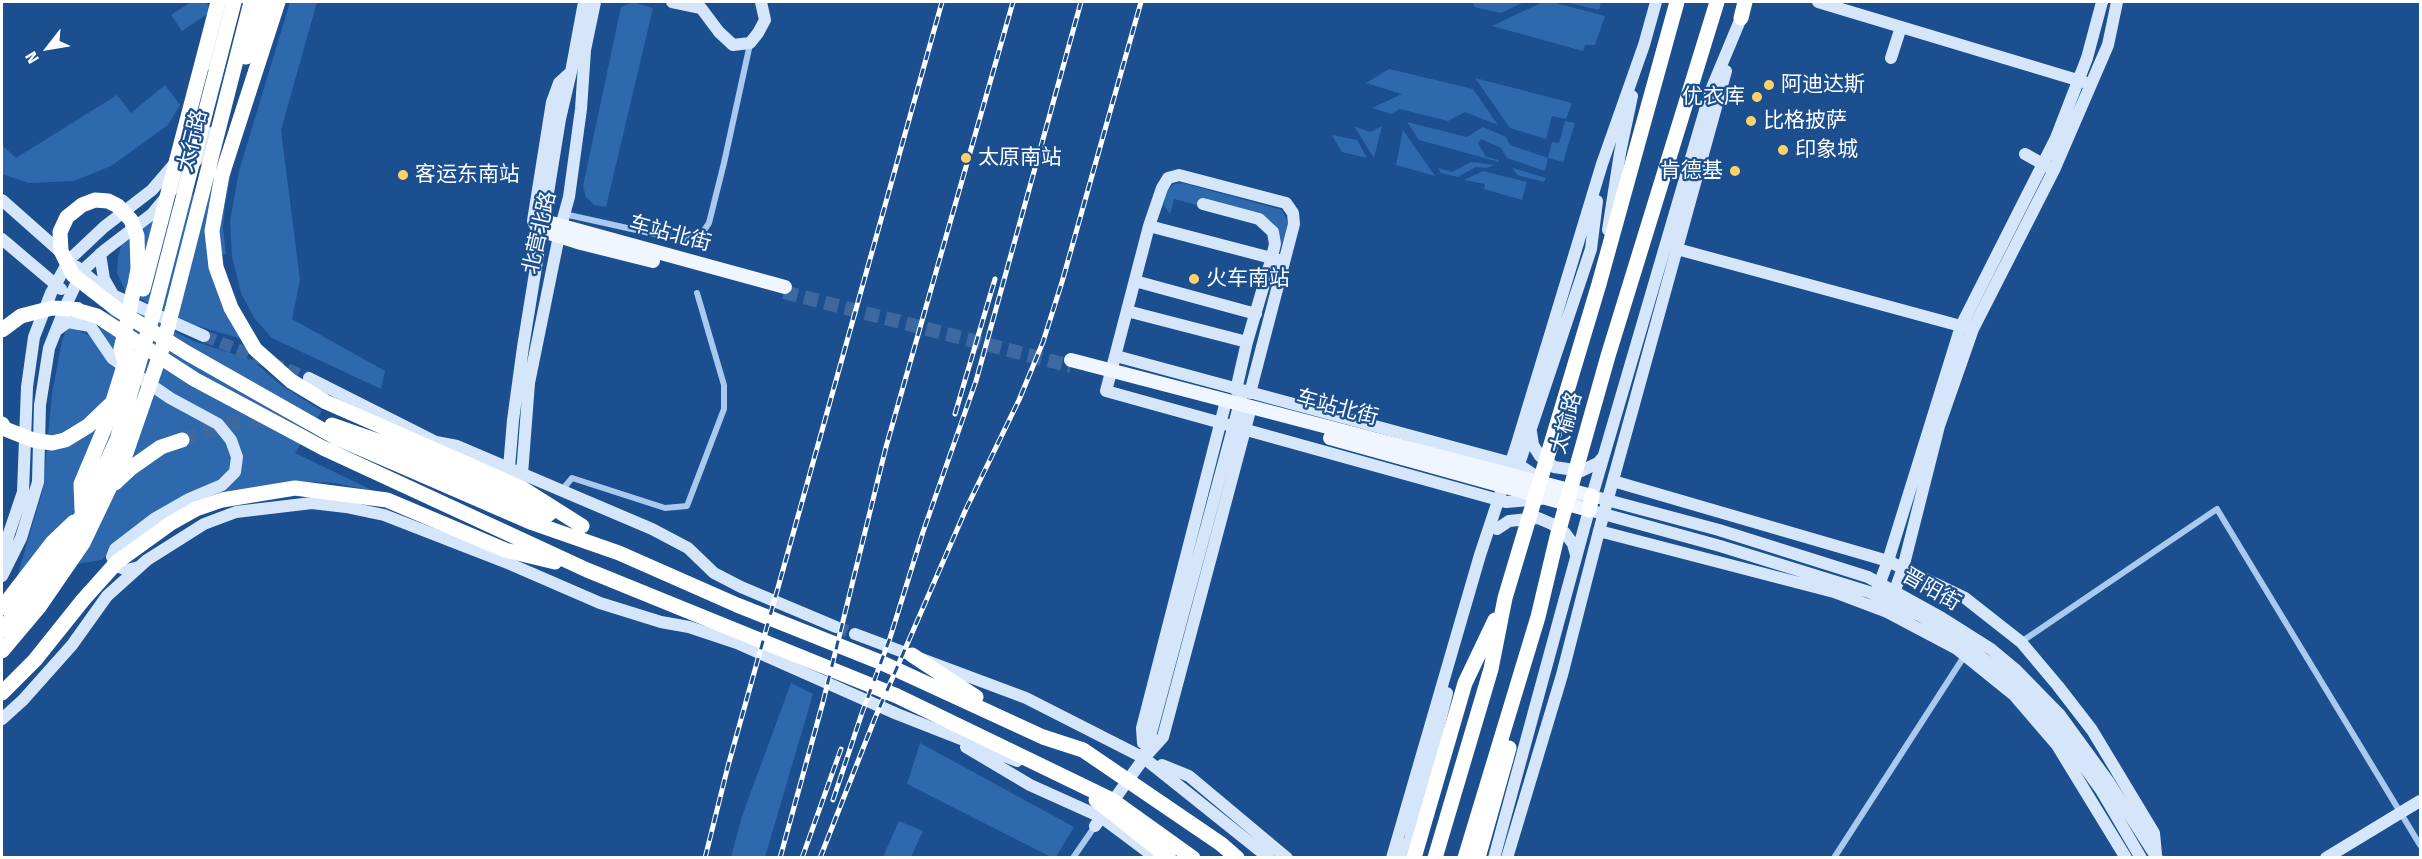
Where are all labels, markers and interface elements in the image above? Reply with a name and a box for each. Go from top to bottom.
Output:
north arrow [18,18,78,78]
text: N [21,48,43,67]
place label: 阿迪达斯 [1781,72,1865,98]
marker: 阿迪达斯 [1762,78,1776,92]
place label: 优衣库 [1682,84,1745,110]
marker: 优衣库 [1750,90,1764,104]
street label: 太行路 [173,107,213,175]
place label: 比格披萨 [1763,108,1847,134]
marker: 比格披萨 [1744,114,1758,128]
place label: 印象城 [1795,137,1858,163]
marker: 印象城 [1776,143,1790,157]
place label: 太原南站 [978,145,1062,171]
marker: 太原南站 [959,151,973,165]
place label: 肯德基 [1660,158,1723,184]
place label: 客运东南站 [415,162,520,188]
marker: 肯德基 [1728,164,1742,178]
marker: 客运东南站 [396,168,410,182]
street label: 北营北路 [518,189,562,277]
street label: 车站北街 [626,211,714,257]
place label: 火车南站 [1206,266,1290,292]
marker: 火车南站 [1187,272,1201,286]
street label: 车站北街 [1293,385,1381,431]
street label: 太榆路 [1546,389,1588,457]
street label: 晋阳街 [1897,563,1965,617]

